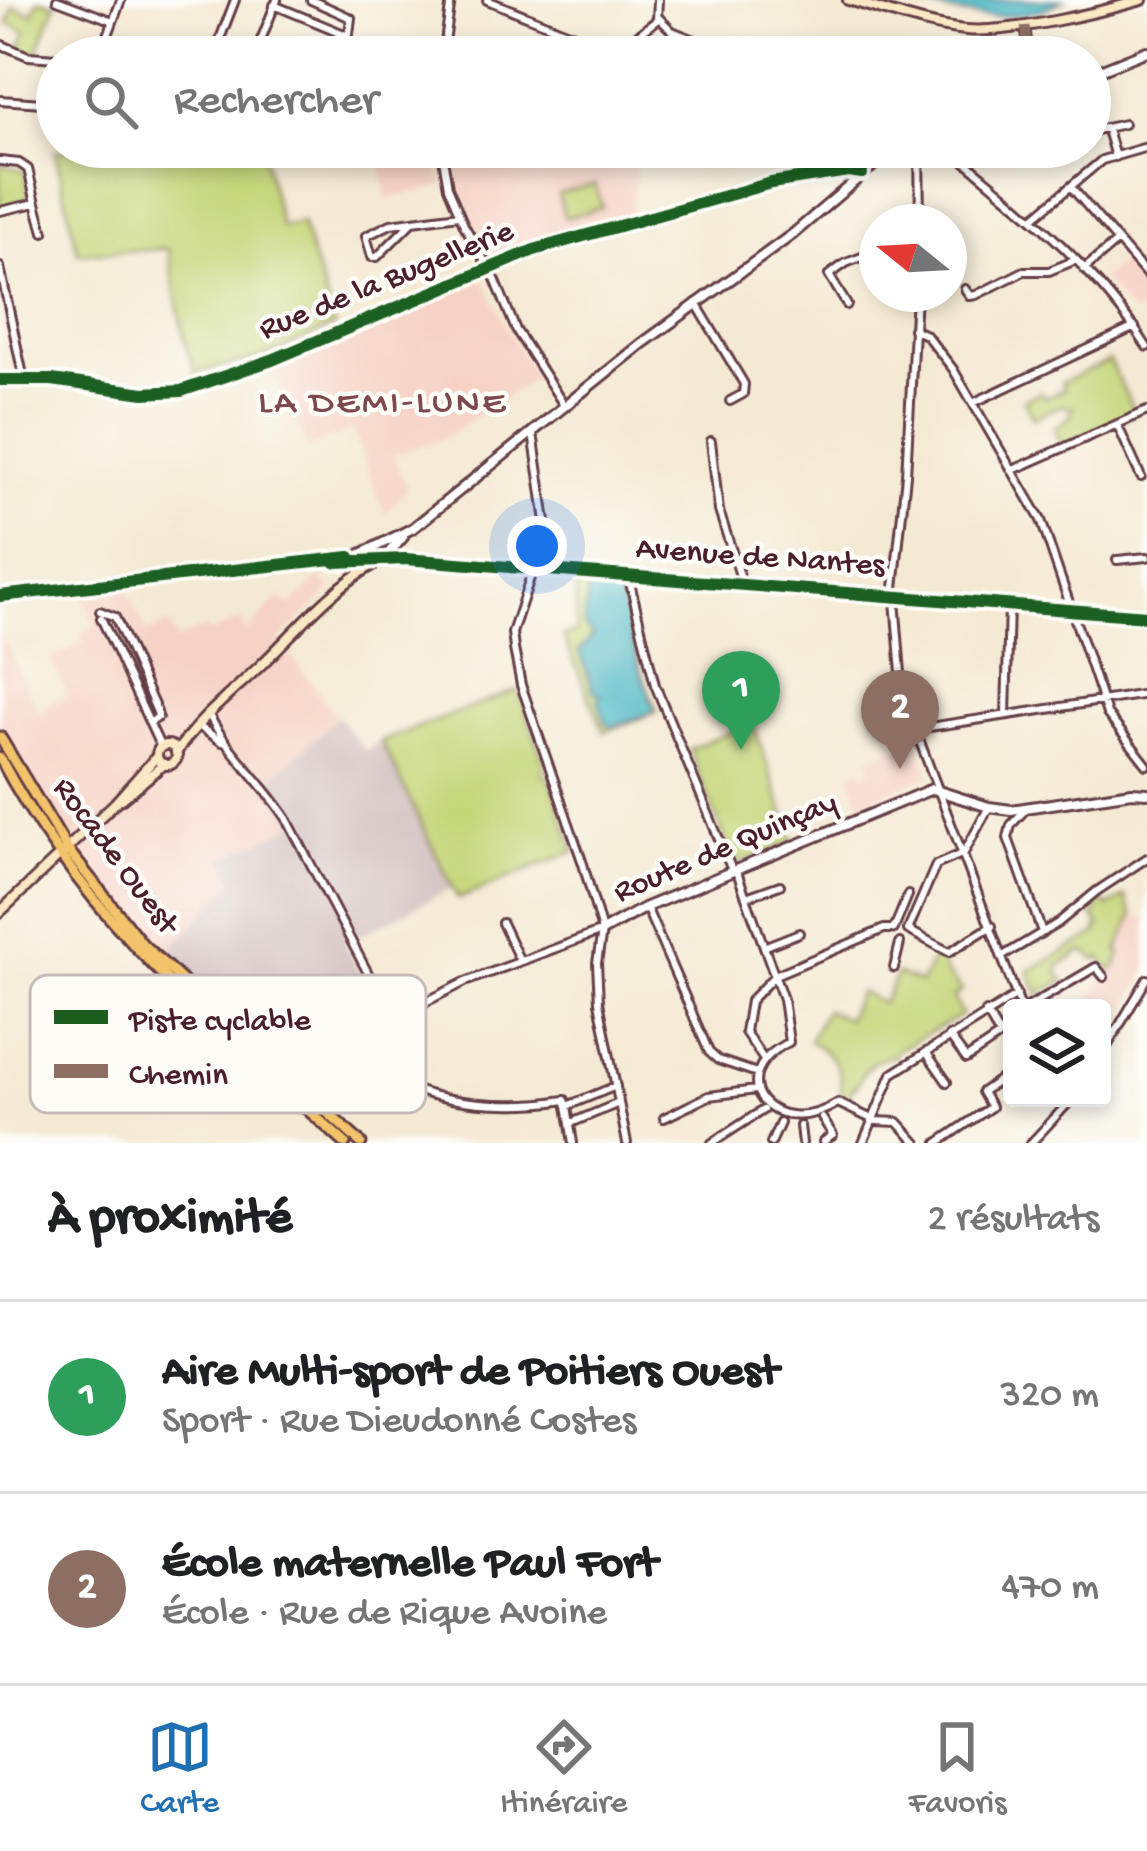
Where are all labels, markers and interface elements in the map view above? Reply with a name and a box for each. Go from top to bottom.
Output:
search box [36,36,1111,168]
icon: search [78,69,144,135]
text: Rechercher [174,76,378,129]
north arrow [859,204,967,312]
street label: Rue de la Bugellerie [254,213,521,350]
district label: LA DEMI-LUNE [258,383,508,426]
your location [507,516,567,576]
street label: Avenue de Nantes [634,531,887,587]
pin: 1 [702,651,780,750]
pin: 2 [861,670,939,769]
street label: Rocade Ouest [43,771,187,945]
street label: Route de Quinçay [609,785,843,913]
legend [30,975,426,1113]
map controls [1003,999,1111,1107]
button: layers [1003,999,1111,1107]
text: Piste cyclable [128,1004,312,1042]
text: Chemin [129,1058,228,1096]
text: À proximité [48,1191,292,1251]
text: 2 résultats [928,1198,1099,1244]
text: Aire Multi-sport de Poitiers Ouest [162,1347,779,1400]
text: 1 [79,1374,95,1420]
text: 320 m [1001,1374,1099,1420]
text: Sport · Rue Dieudonné Costes [162,1400,636,1446]
text: École maternelle Paul Fort [162,1539,657,1592]
text: 2 [77,1566,97,1612]
text: 470 m [1001,1566,1099,1612]
text: École · Rue de Rique Avoine [162,1592,607,1638]
tab: Carte [141,1714,219,1824]
tab: Itinéraire [500,1714,627,1824]
tab: Favoris [909,1714,1006,1824]

